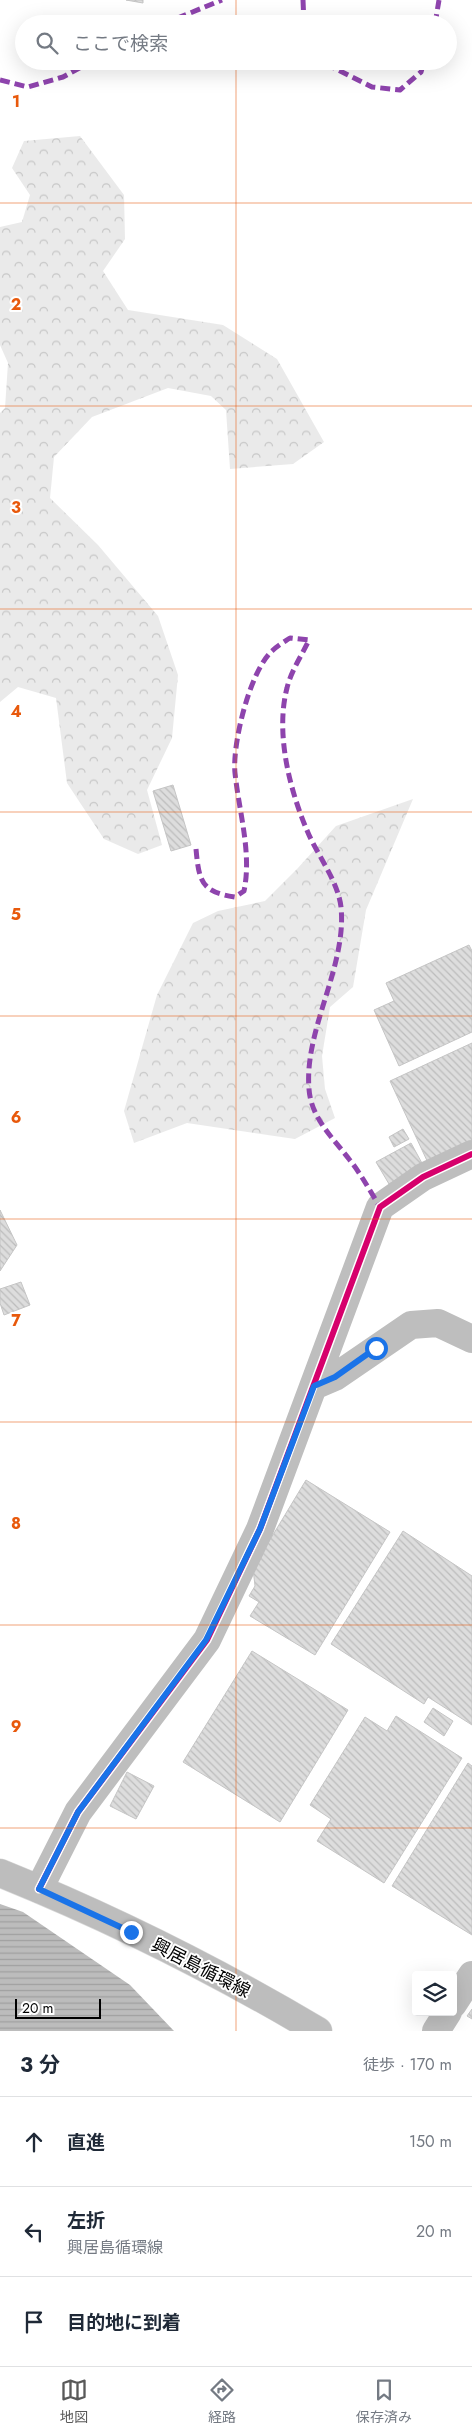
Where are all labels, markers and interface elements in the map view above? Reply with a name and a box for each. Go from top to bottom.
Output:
search box [15,15,457,70]
icon: search [33,29,61,57]
text: ここで検索 [73,30,168,57]
text: 1 [12,90,20,113]
text: 2 [11,293,21,316]
text: 3 [11,496,21,519]
text: 4 [10,700,22,723]
text: 5 [11,903,21,926]
text: 6 [11,1106,21,1129]
text: 7 [11,1309,21,1332]
route start [365,1337,388,1360]
text: 8 [11,1512,21,1535]
text: 9 [11,1715,21,1738]
route end [120,1921,143,1944]
street label: 興居島循環線 [147,1932,255,2004]
map controls [412,1971,457,2016]
button: layers [412,1971,457,2016]
scale bar [15,1996,101,2019]
text: 20 m [22,1998,54,2018]
text: 3 分 [20,2050,60,2080]
text: 徒歩 · 170 m [363,2053,452,2076]
icon: ahead [20,2128,48,2156]
text: 直進 [67,2129,105,2156]
text: 150 m [409,2130,452,2153]
text: 左折 [67,2207,105,2234]
icon: left [20,2218,48,2246]
text: 20 m [416,2220,452,2243]
text: 興居島循環線 [67,2236,163,2259]
icon: arrive [20,2308,48,2336]
text: 目的地に到着 [67,2309,181,2336]
tab: 地図 [60,2376,88,2427]
tab: 経路 [208,2376,236,2427]
tab: 保存済み [356,2376,412,2427]

